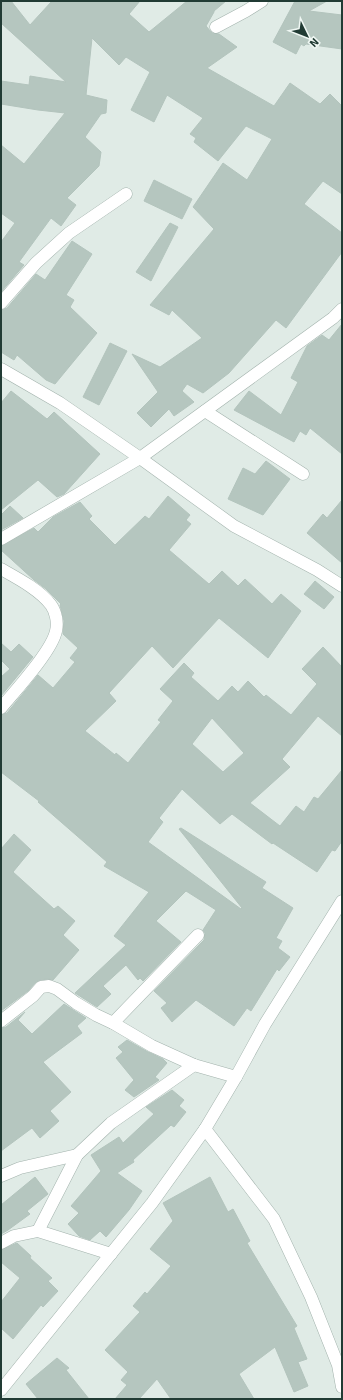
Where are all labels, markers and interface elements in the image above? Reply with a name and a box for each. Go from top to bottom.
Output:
north arrow [287,16,327,56]
text: N [307,35,321,50]

